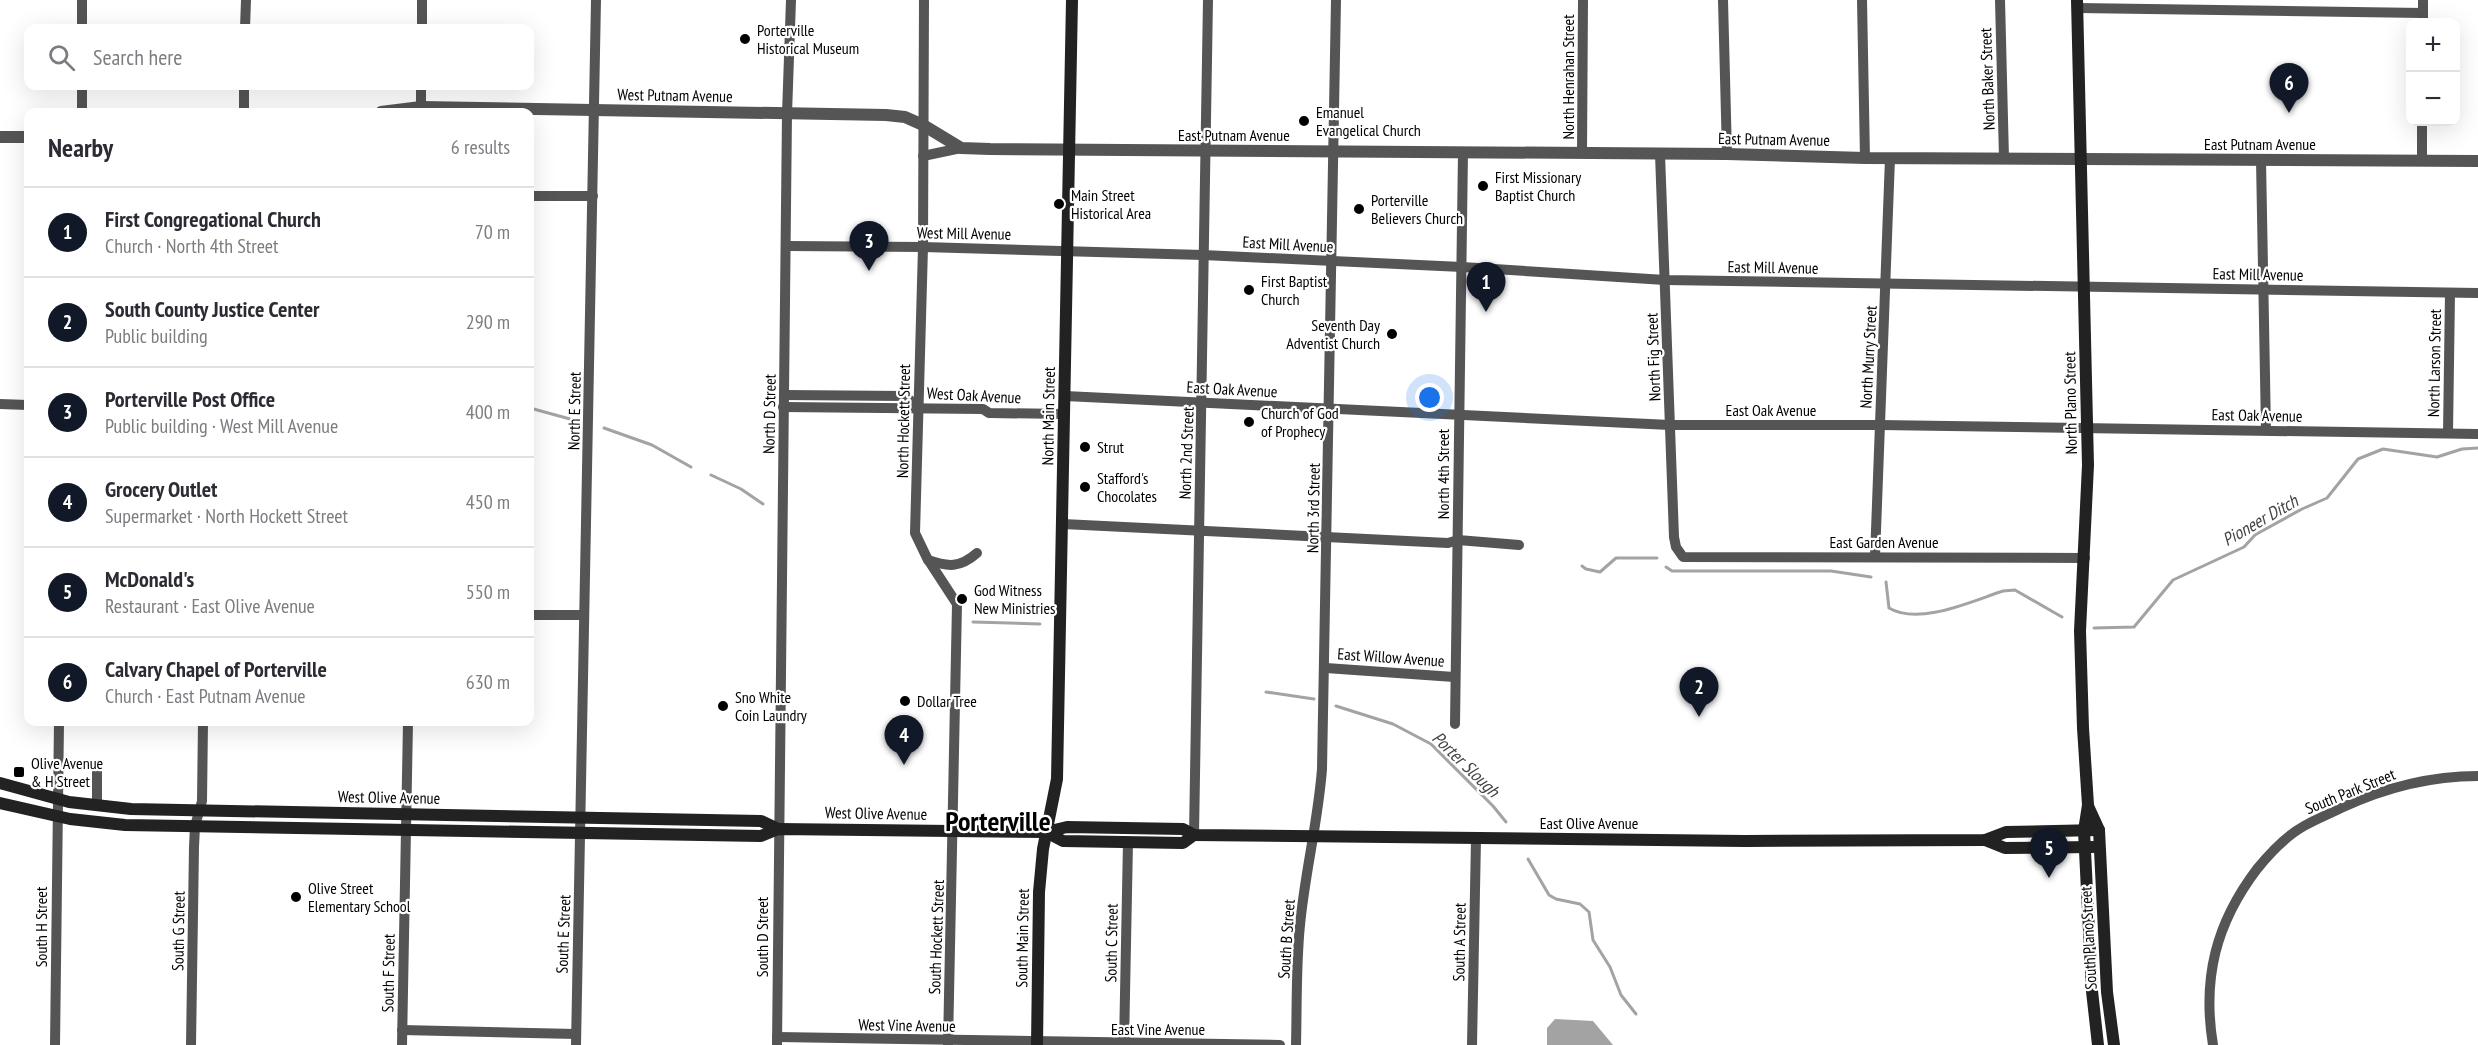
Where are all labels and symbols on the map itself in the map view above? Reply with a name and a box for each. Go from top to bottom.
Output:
street label: North Henrahan Street [1558,14,1578,140]
place label: Porterville Historical Museum [757,20,859,58]
street label: North Baker Street [1975,27,1999,131]
marker: Porterville Historical Museum [738,32,752,46]
pin: 6 [2270,63,2308,113]
street label: West Putnam Avenue [617,84,733,106]
place label: Emanuel Evangelical Church [1316,102,1421,140]
marker: Emanuel Evangelical Church [1297,114,1311,128]
street label: East Putnam Avenue [1178,125,1290,145]
street label: East Putnam Avenue [1718,128,1830,150]
street label: East Putnam Avenue [2204,134,2316,154]
place label: First Missionary Baptist Church [1495,167,1581,205]
marker: First Missionary Baptist Church [1476,179,1490,193]
place label: Main Street Historical Area [1071,185,1151,223]
place label: Porterville Believers Church [1371,190,1463,228]
marker: Main Street Historical Area [1052,197,1066,211]
marker: Porterville Believers Church [1352,202,1366,216]
pin: 3 [850,222,888,271]
street label: West Mill Avenue [917,222,1011,244]
street label: East Mill Avenue [1242,232,1334,256]
street label: East Mill Avenue [1727,256,1819,278]
pin: 1 [1466,262,1506,312]
street label: East Mill Avenue [2212,263,2304,285]
place label: First Baptist Church [1261,271,1328,309]
marker: First Baptist Church [1242,283,1256,297]
street label: North Murry Street [1855,304,1881,409]
street label: North Larson Street [2423,308,2445,417]
street label: North Fig Street [1641,312,1665,402]
place label: Seventh Day Adventist Church [1286,315,1380,353]
marker: Seventh Day Adventist Church [1385,327,1399,341]
street label: North Plano Street [2059,351,2081,455]
street label: North Hockett Street [892,363,914,478]
street label: North Main Street [1037,366,1059,466]
street label: North E Street [563,371,585,450]
street label: North D Street [758,373,780,454]
street label: East Oak Avenue [1186,377,1278,401]
street label: West Oak Avenue [926,383,1022,407]
your location [1415,383,1444,412]
street label: East Oak Avenue [1726,400,1816,420]
place label: Church of God of Prophecy [1261,403,1339,441]
street label: East Oak Avenue [2211,404,2303,426]
street label: North 2nd Street [1174,406,1198,500]
marker: Church of God of Prophecy [1242,415,1256,429]
street label: North 4th Street [1433,428,1453,519]
place label: Strut [1097,437,1125,457]
marker: Strut [1078,440,1092,454]
street label: North 3rd Street [1302,462,1324,553]
place label: Stafford's Chocolates [1097,468,1157,506]
marker: Stafford's Chocolates [1078,480,1092,494]
water label: Pioneer Ditch [2218,489,2303,551]
street label: East Garden Avenue [1829,532,1939,552]
place label: God Witness New Ministries [974,580,1055,618]
marker: God Witness New Ministries [955,592,969,606]
street label: East Willow Avenue [1337,643,1445,671]
pin: 2 [1680,668,1718,717]
place label: Sno White Coin Laundry [735,687,807,725]
place label: Dollar Tree [917,691,977,711]
marker: Dollar Tree [898,694,912,708]
marker: Sno White Coin Laundry [716,699,730,713]
pin: 4 [884,716,924,765]
water label: Porter Slough [1427,726,1505,803]
place label: Olive Avenue & H Street [31,753,103,791]
street label: South Park Street [2302,764,2399,818]
marker: Olive Avenue & H Street [12,765,26,779]
street label: West Olive Avenue [338,786,440,808]
street label: West Olive Avenue [825,802,927,824]
district label: Porterville [945,802,1051,839]
street label: East Olive Avenue [1540,813,1638,833]
pin: 5 [2030,828,2068,878]
place label: Olive Street Elementary School [308,878,411,916]
street label: South Hockett Street [924,879,948,995]
street label: South Plano Street [2075,885,2101,990]
street label: South H Street [31,886,51,967]
street label: South Main Street [1011,888,1033,988]
street label: South G Street [167,890,189,971]
marker: Olive Street Elementary School [289,890,303,904]
street label: South E Street [552,894,574,974]
street label: South D Street [752,896,772,977]
street label: South B Street [1273,898,1299,979]
street label: South A Street [1448,902,1470,981]
street label: South C Street [1100,903,1122,983]
street label: South F Street [377,933,399,1012]
street label: West Vine Avenue [858,1014,956,1036]
street label: East Vine Avenue [1111,1019,1205,1039]

